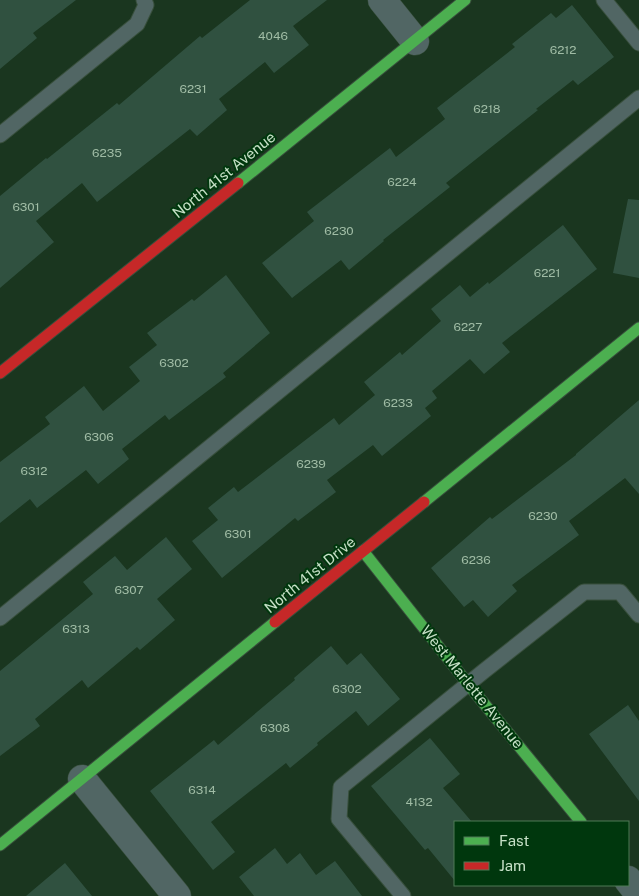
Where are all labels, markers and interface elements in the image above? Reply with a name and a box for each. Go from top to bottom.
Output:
house number: 4046 [258,29,288,43]
house number: 6212 [550,43,576,57]
house number: 6231 [179,82,207,96]
house number: 6218 [473,102,501,116]
street label: North 41st Avenue [169,128,279,221]
house number: 6235 [92,146,122,160]
house number: 6224 [387,175,417,189]
house number: 6301 [12,200,40,214]
house number: 6230 [324,224,354,238]
house number: 6221 [534,266,560,280]
house number: 6227 [454,320,482,334]
house number: 6302 [159,356,189,370]
house number: 6233 [383,396,413,410]
house number: 6306 [84,430,114,444]
house number: 6239 [296,457,326,471]
house number: 6312 [21,464,48,478]
house number: 6230 [528,509,558,523]
house number: 6301 [224,527,252,541]
street label: North 41st Drive [261,533,358,616]
house number: 6236 [461,553,491,567]
house number: 6307 [114,583,144,597]
house number: 6313 [62,622,90,636]
street label: West Marlette Avenue [418,622,527,751]
house number: 6302 [332,682,362,696]
house number: 6308 [260,721,290,735]
house number: 6314 [188,783,216,797]
house number: 4132 [405,795,433,809]
legend [454,821,629,886]
text: Fast [499,832,529,849]
text: Jam [499,857,526,874]

